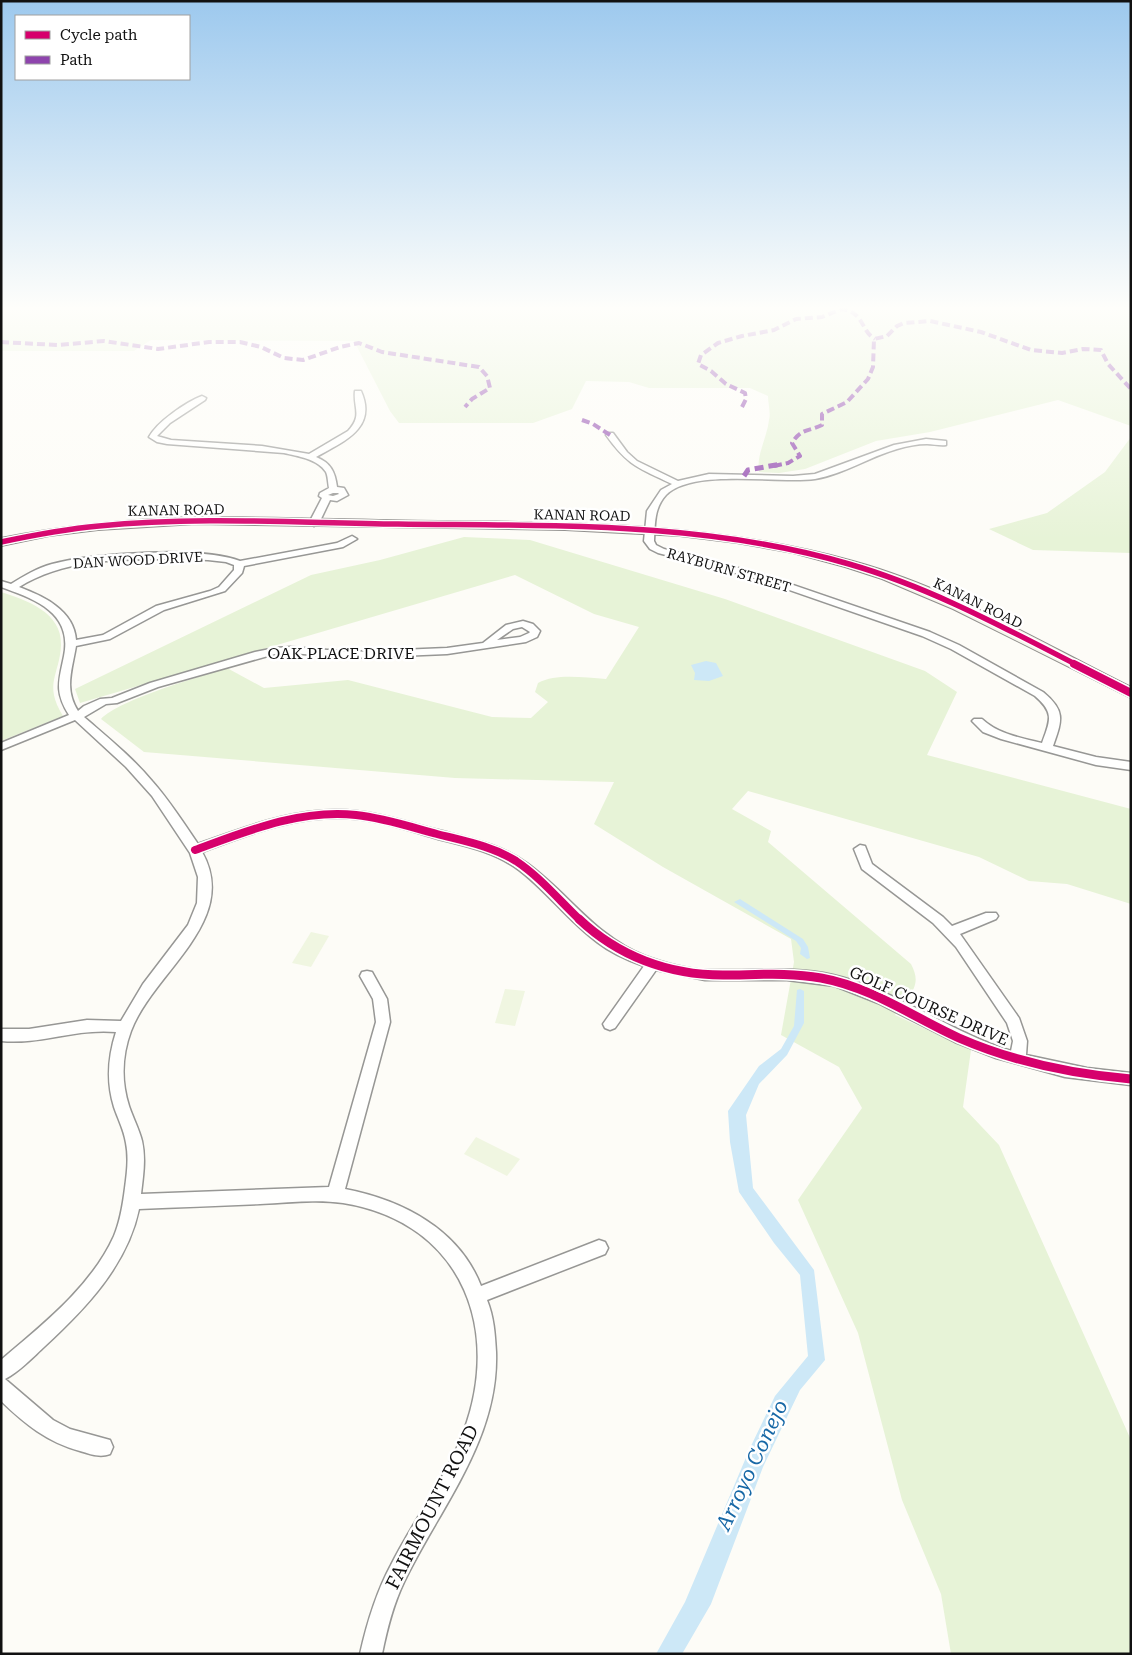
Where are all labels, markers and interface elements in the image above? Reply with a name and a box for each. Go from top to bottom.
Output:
legend [15,15,190,80]
text: Cycle path [60,26,138,44]
text: Path [60,51,93,69]
street label: KANAN ROAD [127,501,225,519]
street label: KANAN ROAD [533,506,631,524]
street label: RAYBURN STREET [665,545,793,595]
street label: DAN WOOD DRIVE [73,549,203,571]
street label: KANAN ROAD [931,575,1025,632]
street label: OAK PLACE DRIVE [268,644,415,663]
street label: GOLF COURSE DRIVE [847,962,1011,1050]
water label: Arroyo Conejo [711,1396,793,1536]
street label: FAIRMOUNT ROAD [381,1421,483,1593]

